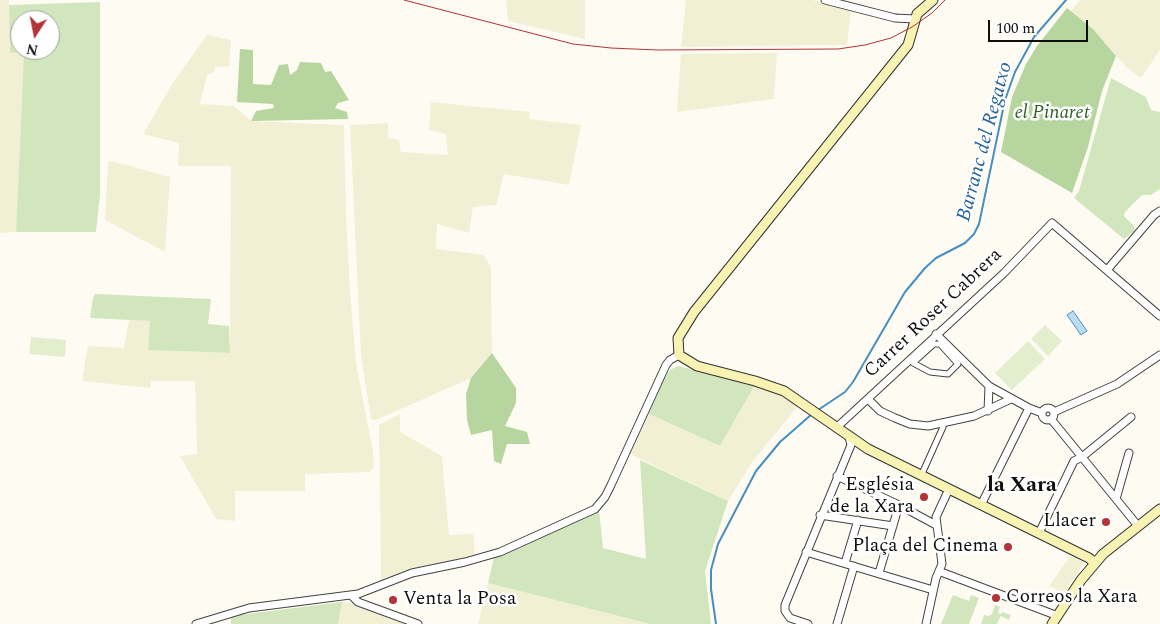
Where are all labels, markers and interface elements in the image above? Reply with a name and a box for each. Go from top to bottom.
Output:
north arrow [10,10,60,60]
scale bar [990,10,1090,42]
text: 100 m [996,17,1035,40]
text: N [25,38,40,61]
water label: Barranc del Regatxo [953,60,1019,224]
park label: el Pinaret [1014,103,1090,125]
street label: Carrer Roser Cabrera [861,244,1007,384]
district label: la Xara [987,474,1057,500]
place label: Església de la Xara [830,475,914,519]
marker: Església de la Xara [918,491,930,503]
place label: Llacer [1043,511,1096,533]
marker: Llacer [1100,516,1112,528]
place label: Plaça del Cinema [852,536,998,558]
marker: Plaça del Cinema [1002,541,1014,553]
place label: Correos la Xara [1006,587,1137,609]
place label: Venta la Posa [403,589,516,611]
marker: Correos la Xara [990,592,1002,604]
marker: Venta la Posa [387,594,399,606]

